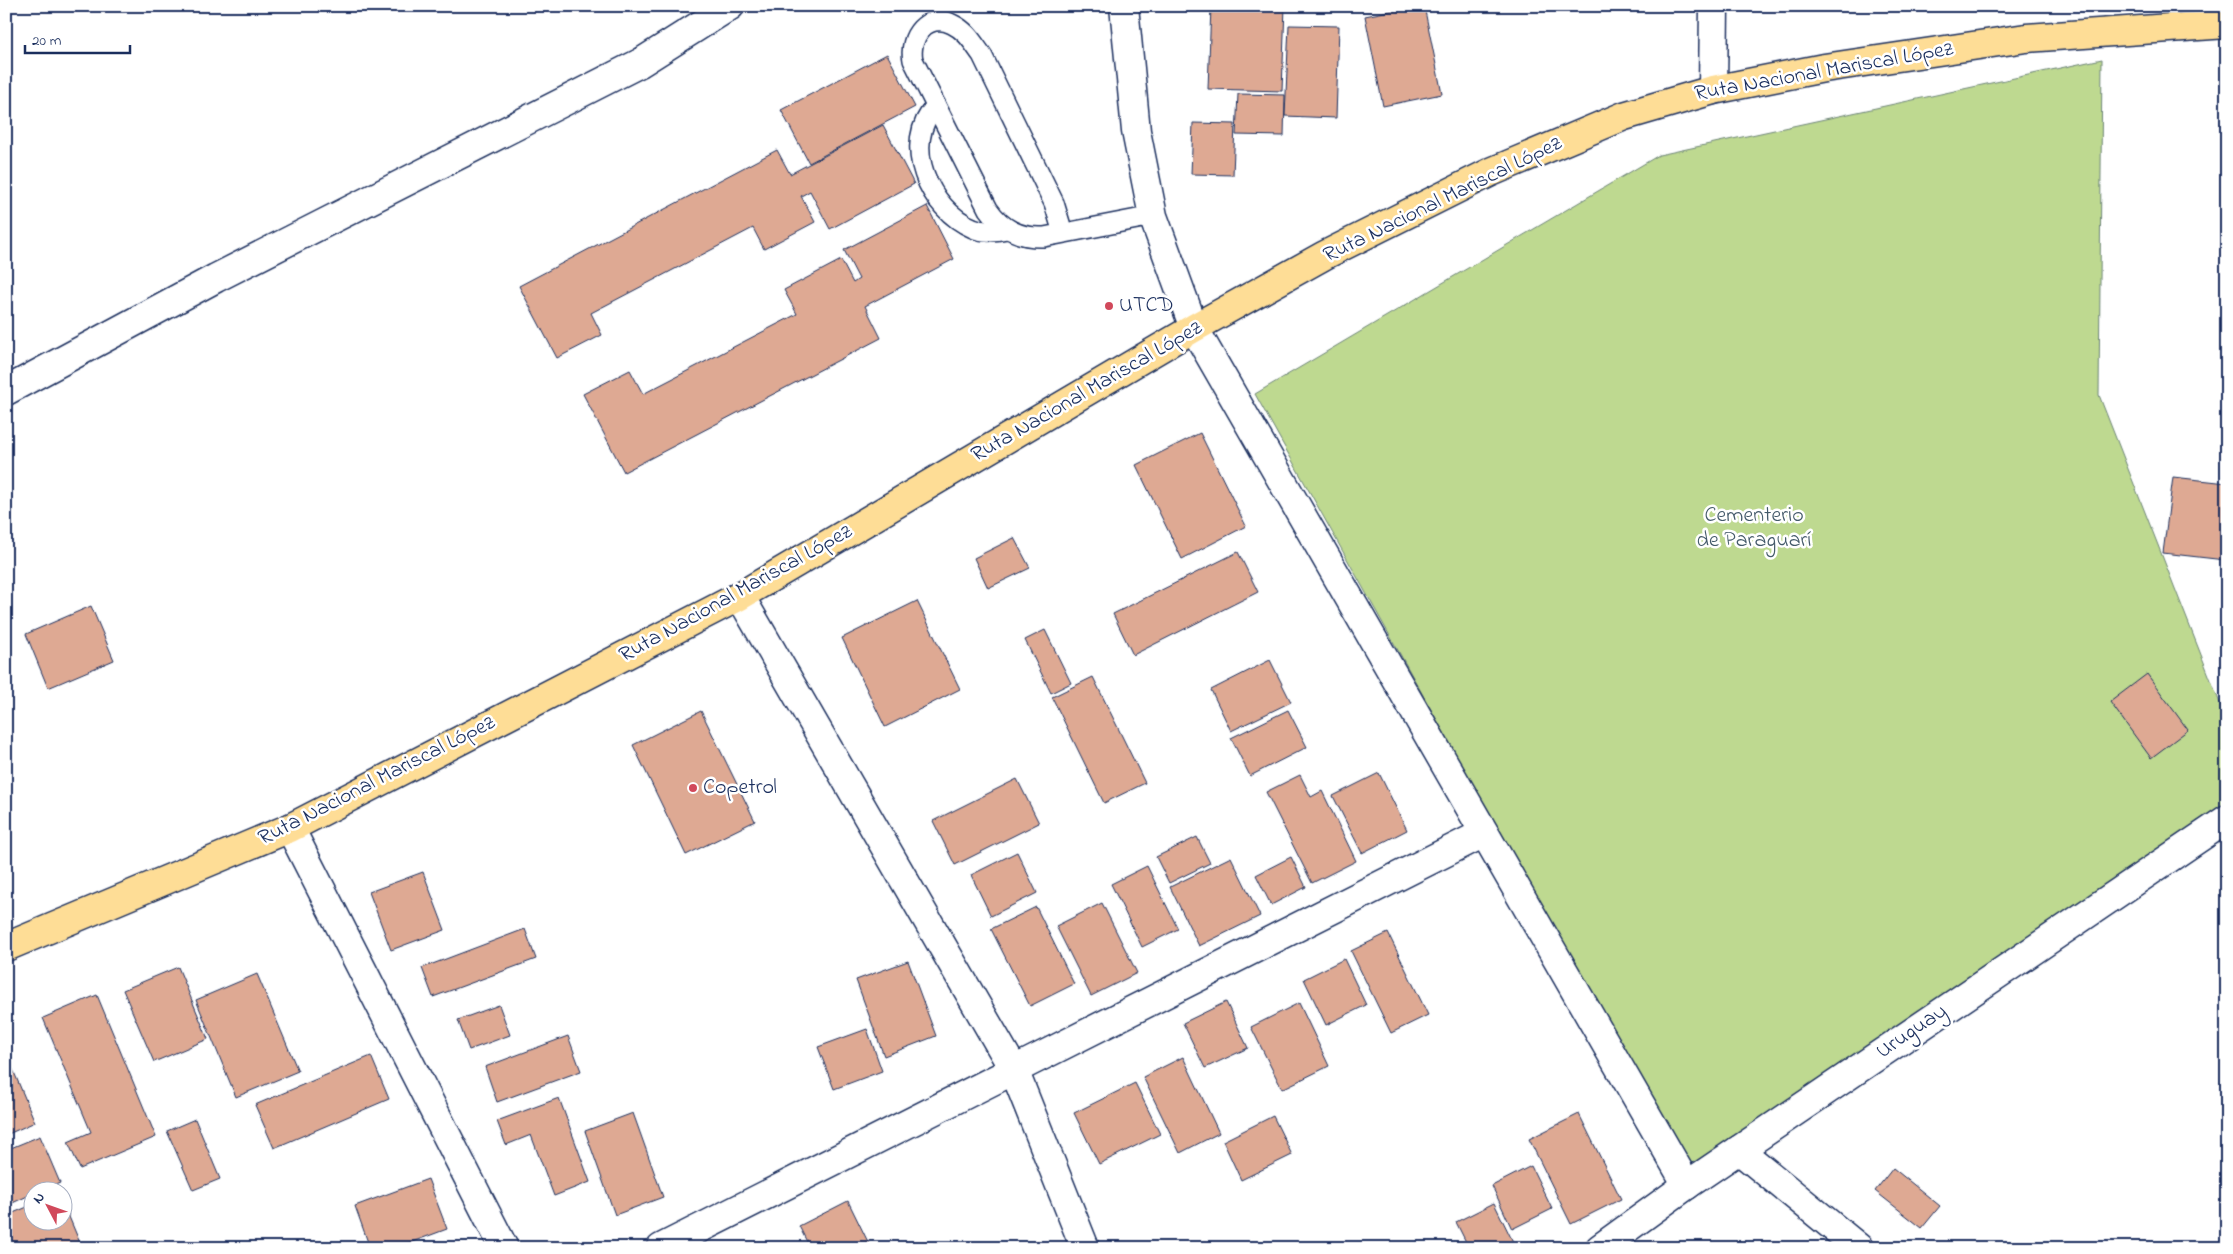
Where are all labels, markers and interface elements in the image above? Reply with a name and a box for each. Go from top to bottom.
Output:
scale bar [25,22,130,54]
text: 20 m [32,30,62,52]
street label: Ruta Nacional Mariscal López [1692,33,1957,111]
street label: Ruta Nacional Mariscal López [1318,128,1568,272]
place label: UTCD [1119,290,1174,322]
marker: UTCD [1103,300,1115,312]
street label: Ruta Nacional Mariscal López [966,312,1209,471]
park label: Cementerio de Paraguarí [1697,500,1811,558]
street label: Ruta Nacional Mariscal López [614,516,859,671]
street label: Ruta Nacional Mariscal López [253,707,502,855]
place label: Copetrol [703,772,777,804]
marker: Copetrol [687,782,699,794]
street label: Uruguay [1870,996,1955,1068]
north arrow [22,1182,72,1232]
text: N [28,1188,50,1209]

